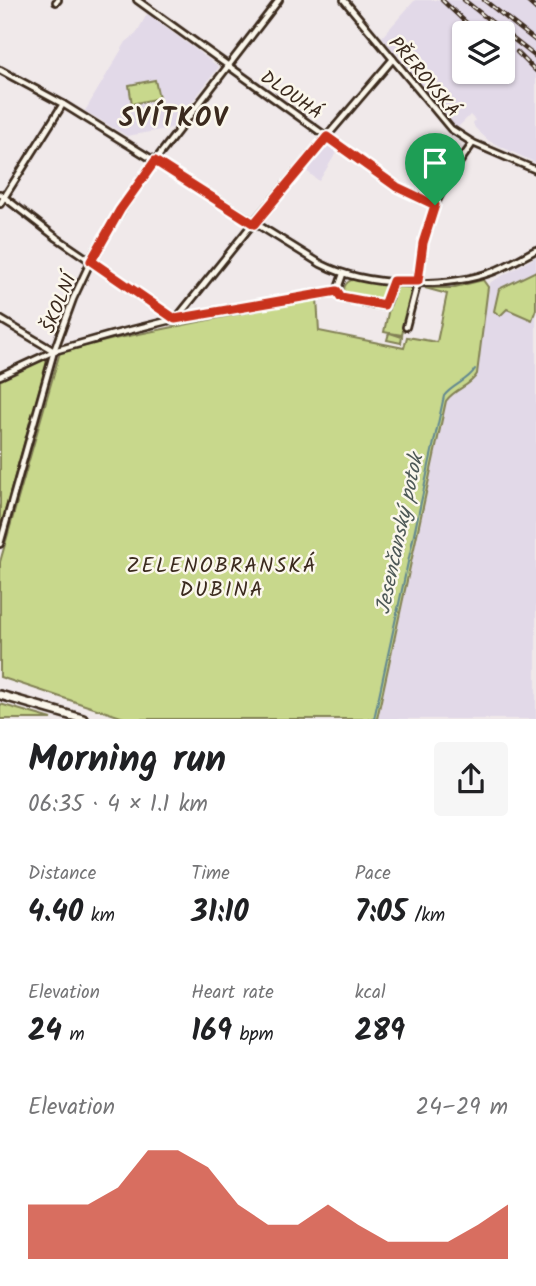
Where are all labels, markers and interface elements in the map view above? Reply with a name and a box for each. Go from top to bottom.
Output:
map controls [452,21,515,84]
button: layers [452,21,515,84]
street label: PŘEROVSKÁ [380,30,466,124]
street label: DLOUHÁ [254,63,328,128]
district label: SVÍTKOV [119,98,229,140]
pin [405,133,465,205]
icon: arrive [416,144,454,182]
street label: ŠKOLNÍ [34,267,87,338]
water label: Jesenčanský potok [367,448,434,618]
district label: ZELENOBRANSKÁ DUBINA [126,550,318,607]
text: Morning run [28,731,226,791]
button: share [434,742,508,816]
text: 06:35 · 4 × 1.1 km [28,787,208,823]
text: Distance [28,859,96,889]
text: Time [191,859,230,889]
text: Pace [355,859,391,889]
text: 4.40 [28,889,83,937]
text: 31:10 [191,889,249,937]
text: 7:05 [355,889,407,937]
text: km [83,901,115,931]
text: /km [407,901,445,931]
text: Elevation [28,978,100,1008]
text: Heart rate [191,978,274,1008]
text: kcal [355,978,386,1008]
text: 24 [28,1008,62,1056]
text: 169 [191,1008,232,1056]
text: 289 [355,1008,405,1056]
text: m [62,1020,85,1050]
text: bpm [232,1020,274,1050]
text: Elevation [28,1090,115,1126]
text: 24–29 m [416,1090,508,1126]

